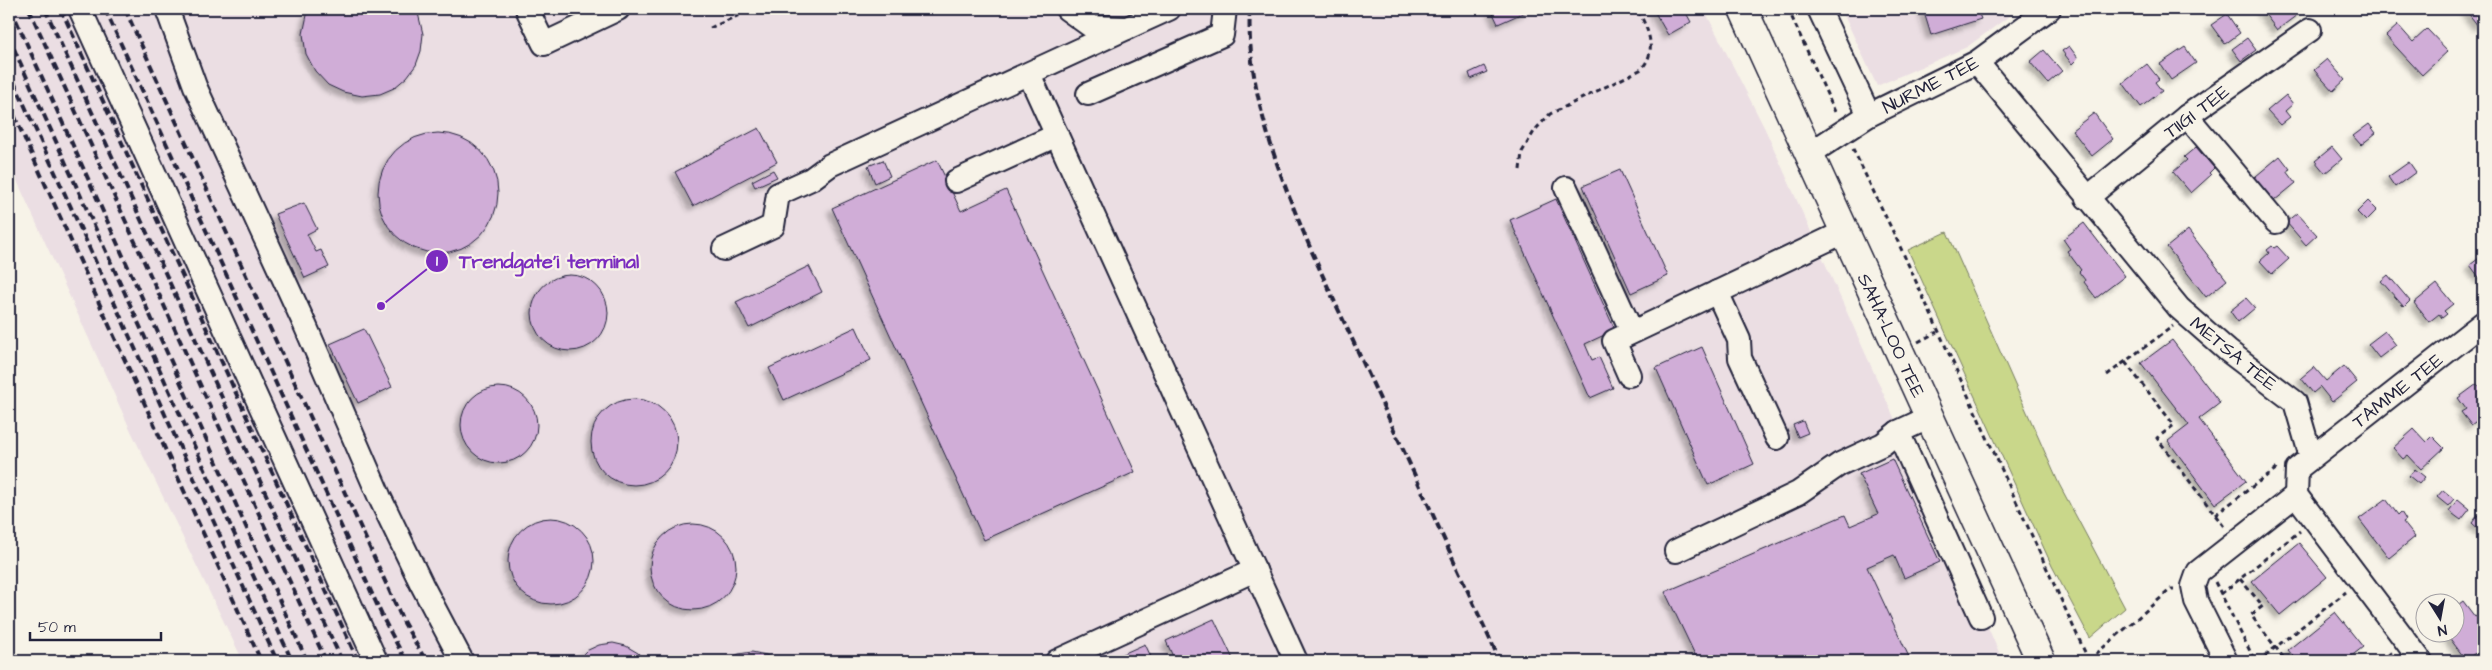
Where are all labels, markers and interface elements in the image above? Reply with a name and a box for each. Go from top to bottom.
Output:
street label: NURME TEE [1878,49,1984,121]
street label: TIIGI TEE [2159,79,2235,146]
callout: Trendgate'i terminal [424,243,650,278]
text: Trendgate'i terminal [458,248,639,277]
text: 1 [436,251,438,272]
street label: SAHA-LOO TEE [1850,269,1931,402]
street label: METSA TEE [2184,311,2282,398]
street label: TAMME TEE [2347,347,2449,435]
north arrow [2414,592,2464,642]
scale bar [30,610,161,642]
text: 50 m [38,617,76,638]
text: N [2436,619,2449,640]

